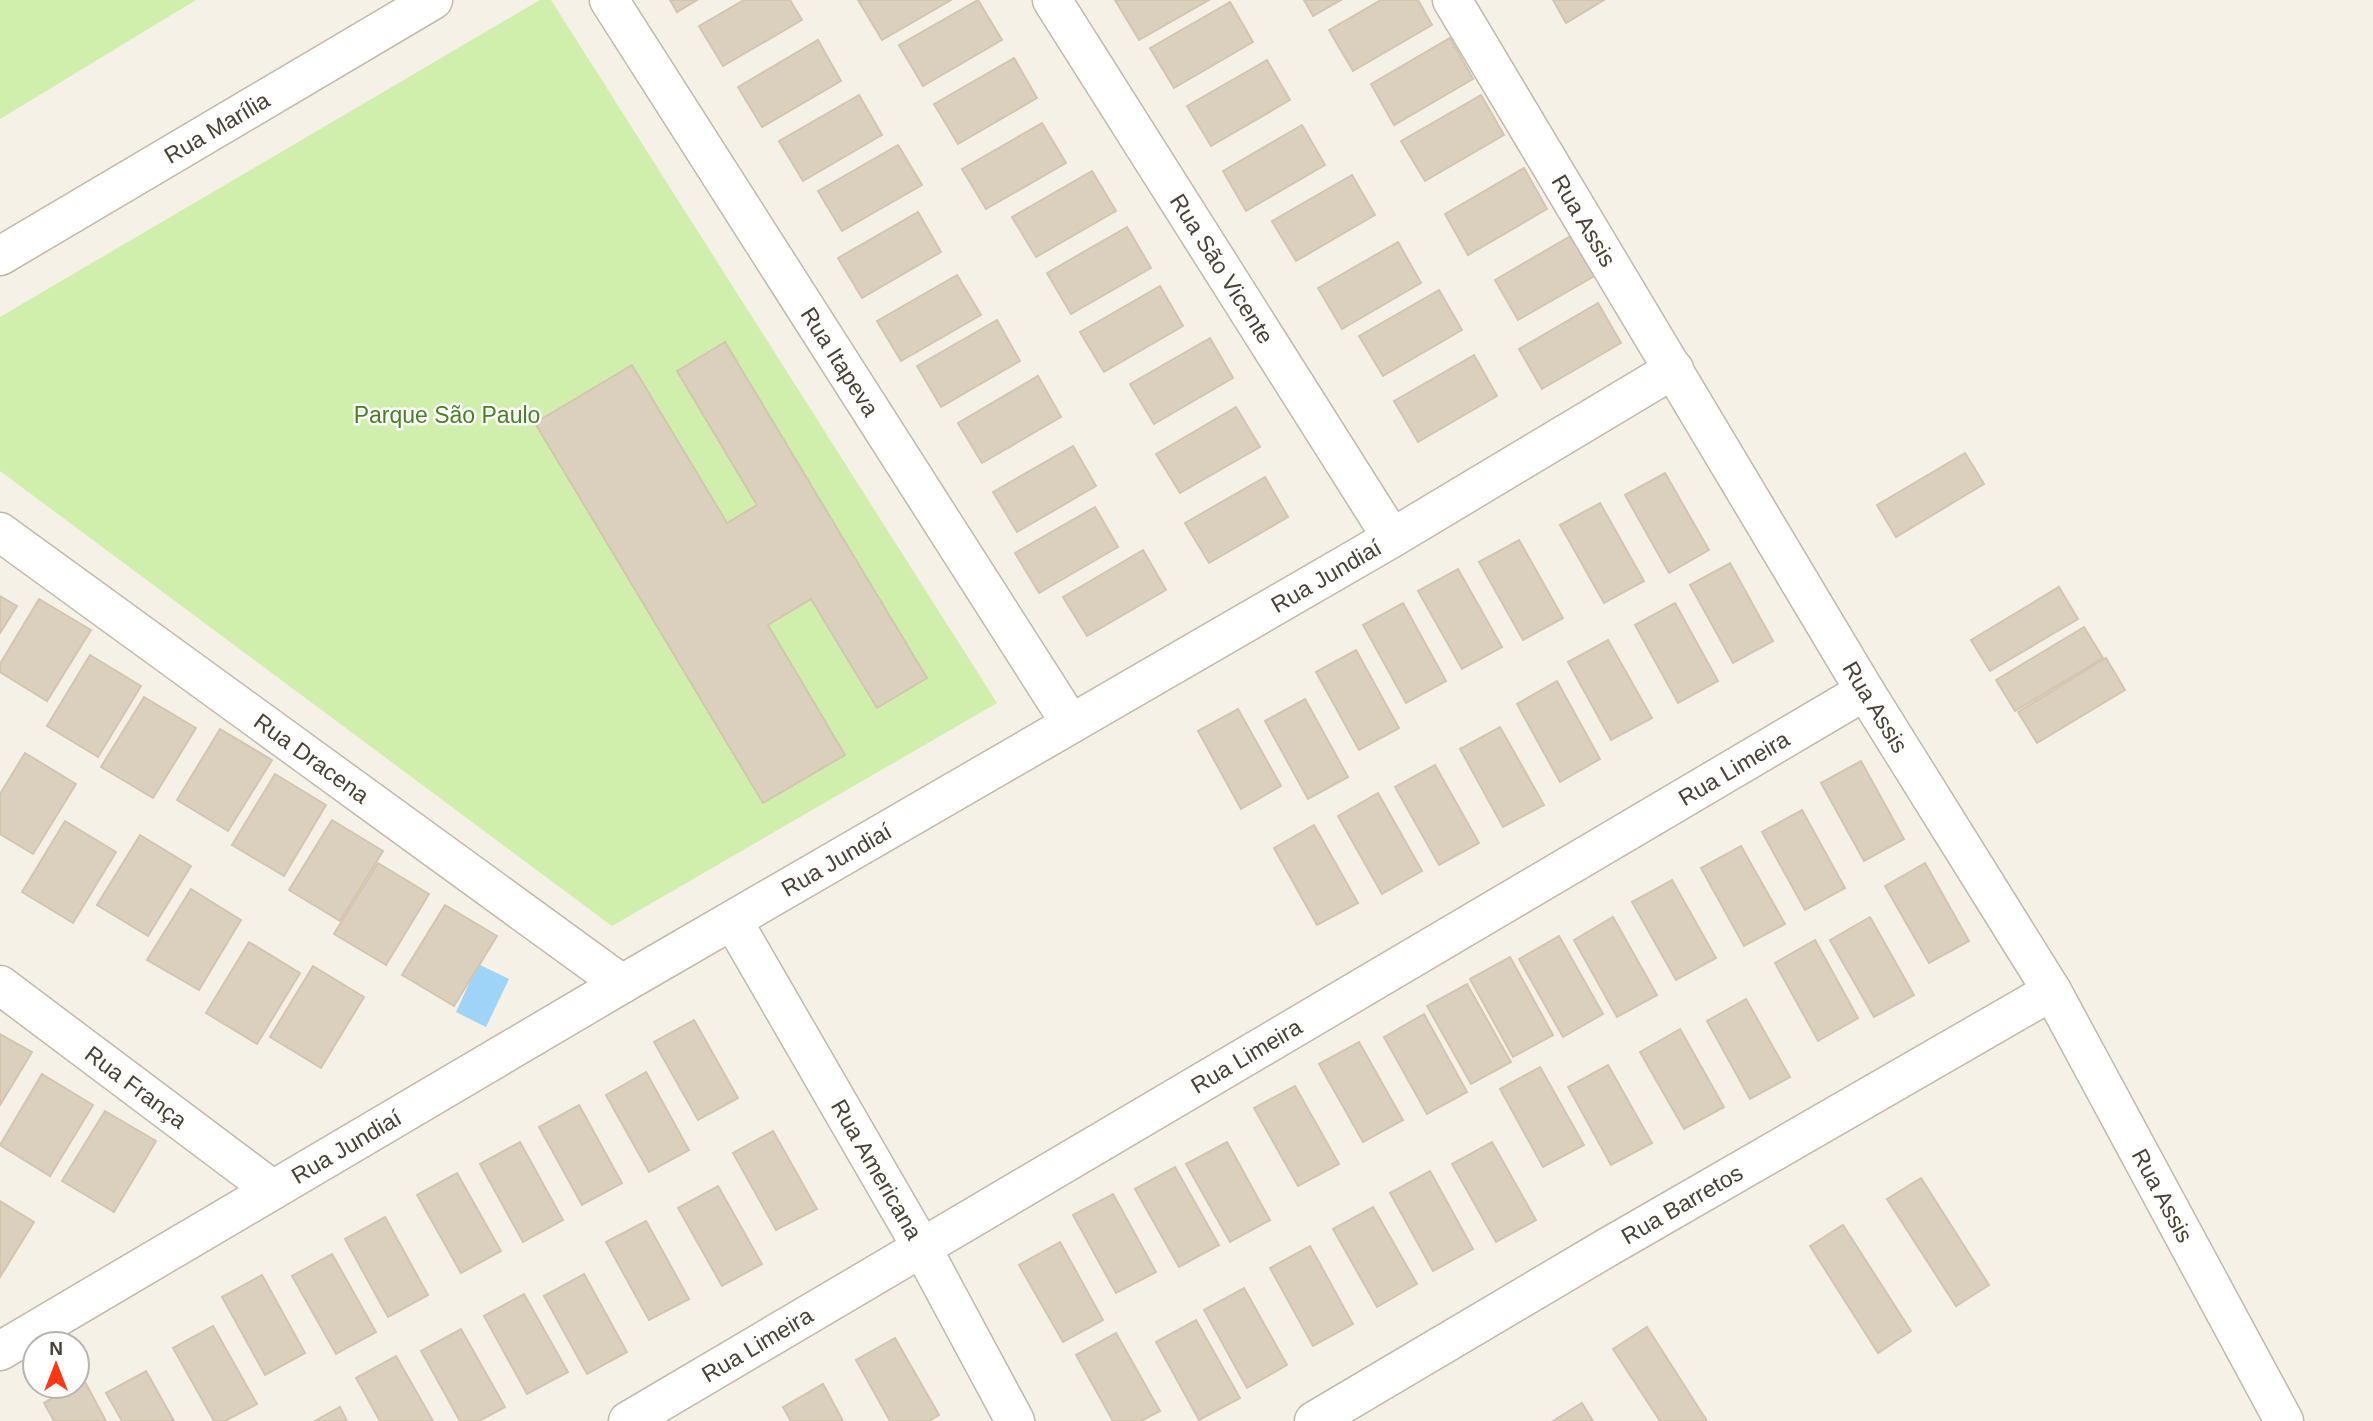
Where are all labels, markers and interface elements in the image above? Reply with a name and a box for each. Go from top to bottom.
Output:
street label: Rua Marília [160,87,274,169]
street label: Rua Assis [1546,170,1621,271]
street label: Rua São Vicente [1165,189,1279,349]
street label: Rua Itapeva [795,302,884,421]
park label: Parque São Paulo [354,402,540,428]
street label: Rua Jundiaí [1267,534,1386,618]
street label: Rua Assis [1837,657,1913,757]
street label: Rua Dracena [249,708,374,809]
street label: Rua Limeira [1674,726,1794,811]
street label: Rua Jundiaí [777,817,897,902]
street label: Rua Limeira [1186,1013,1307,1099]
street label: Rua França [80,1041,192,1134]
street label: Rua Americana [826,1095,927,1244]
street label: Rua Jundiaí [287,1104,406,1189]
street label: Rua Assis [2127,1144,2198,1247]
street label: Rua Barretos [1617,1159,1747,1249]
street label: Rua Limeira [697,1302,817,1387]
north arrow [21,1330,91,1400]
text: N [49,1338,63,1359]

